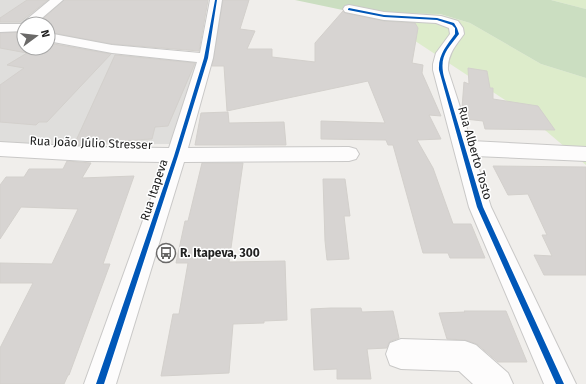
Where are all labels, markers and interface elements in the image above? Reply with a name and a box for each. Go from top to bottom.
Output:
north arrow [16,16,56,56]
text: N [38,28,52,39]
street label: Rua Alberto Tosto [455,105,495,201]
street label: Rua João Júlio Stresser [29,134,153,152]
street label: Rua Itapeva [137,157,171,223]
bus stop icon: R. Itapeva, 300 [155,242,177,264]
place label: R. Itapeva, 300 [180,246,260,260]

